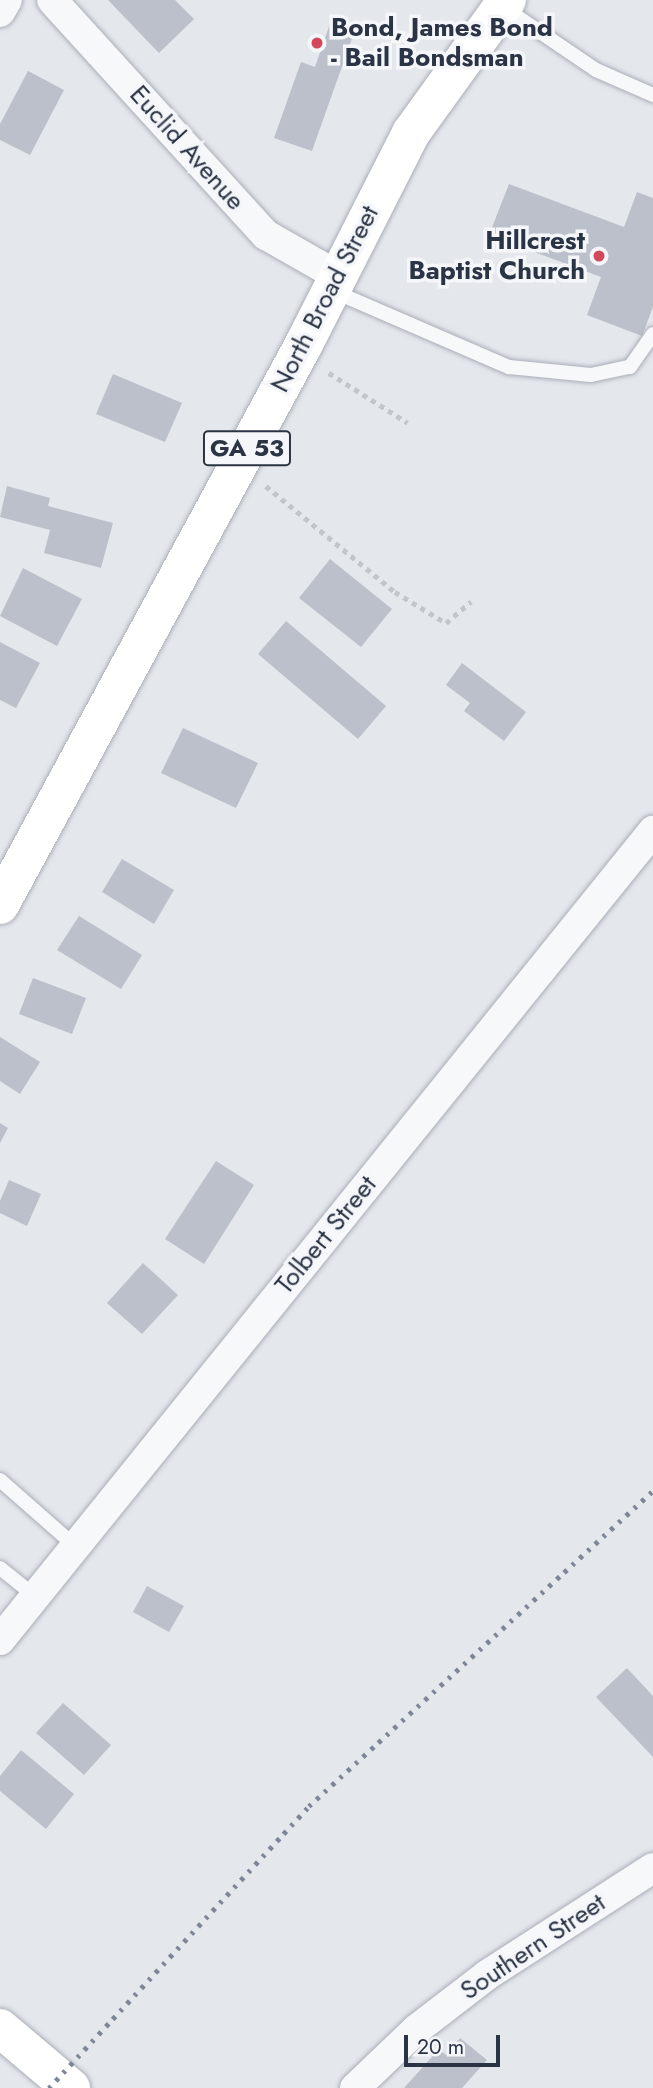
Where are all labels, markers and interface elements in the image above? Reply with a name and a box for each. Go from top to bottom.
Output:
place label: Bond, James Bond - Bail Bondsman [331,12,553,74]
marker: Bond, James Bond - Bail Bondsman [309,35,325,51]
street label: Euclid Avenue [123,79,251,217]
street label: North Broad Street [264,200,386,398]
place label: Hillcrest Baptist Church [408,225,585,286]
marker: Hillcrest Baptist Church [591,248,607,264]
road number: GA 53 [202,428,292,468]
street label: Tolbert Street [269,1170,383,1300]
street label: Southern Street [455,1887,611,2007]
scale bar [408,2022,504,2066]
text: 20 m [417,2032,464,2062]

